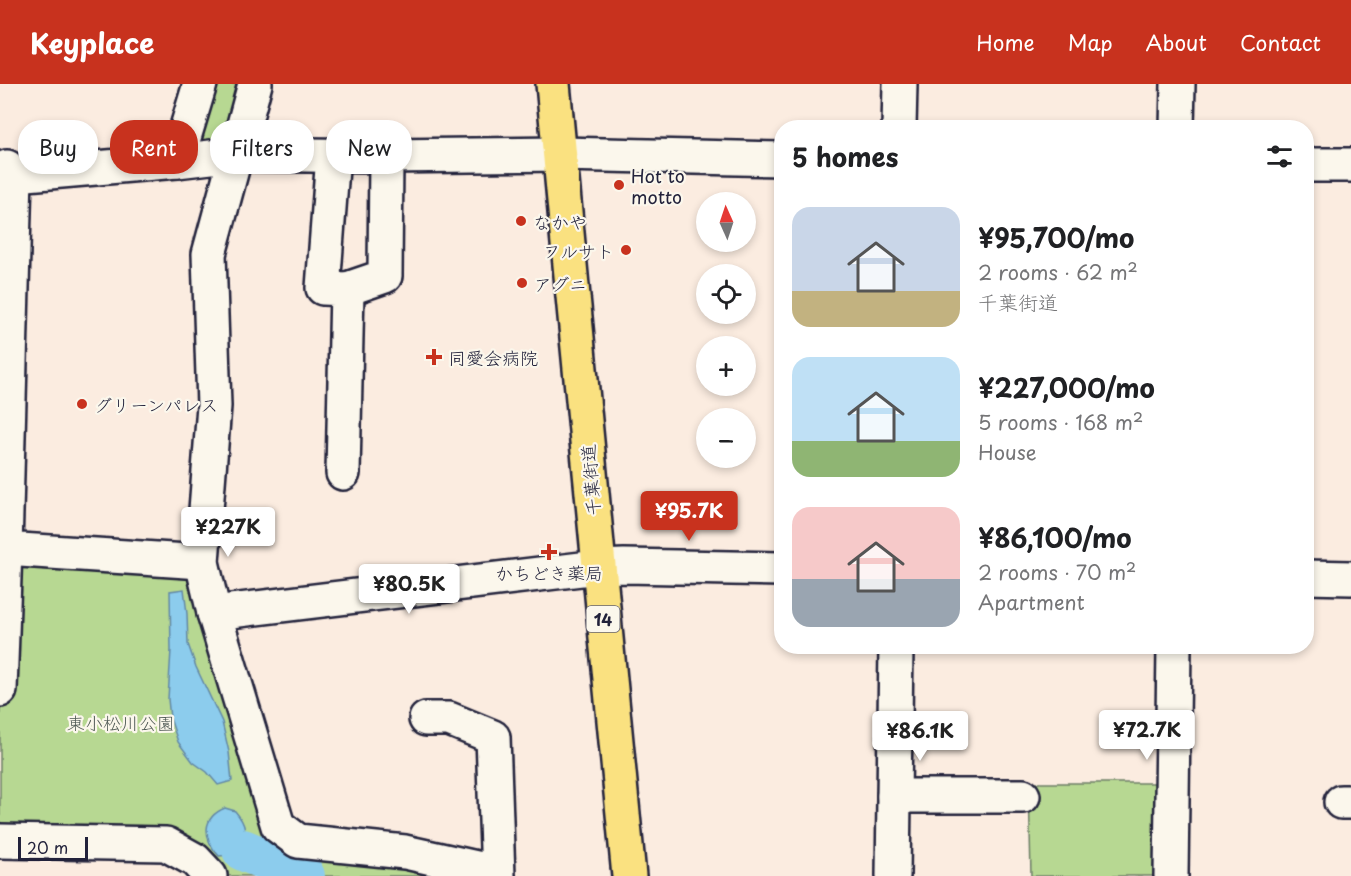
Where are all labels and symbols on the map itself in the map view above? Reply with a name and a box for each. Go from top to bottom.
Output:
place label: Hot to motto [631,162,685,210]
marker: Hot to motto [612,178,626,192]
north arrow [696,192,756,252]
place label: なかや [533,208,587,235]
marker: なかや [514,214,528,228]
place label: フルサト [543,237,614,264]
marker: フルサト [619,243,633,257]
place label: アグニ [534,270,587,297]
marker: アグニ [515,276,529,290]
place label: 同愛会病院 [448,344,538,371]
marker: 同愛会病院 [425,348,443,366]
place label: グリーンパレス [94,391,218,418]
marker: グリーンパレス [75,397,89,411]
street label: 千葉街道 [573,443,607,517]
pin: ¥95.7K [640,491,738,542]
pin: ¥227K [186,507,270,558]
marker: かちどき薬局 [542,545,556,559]
place label: かちどき薬局 [495,559,603,586]
pin: ¥80.5K [360,564,458,615]
road number: 14 [586,606,620,632]
park label: 東小松川公園 [67,709,175,736]
pin: ¥72.7K [1098,710,1196,761]
pin: ¥86.1K [871,711,969,762]
scale bar [18,834,88,862]

